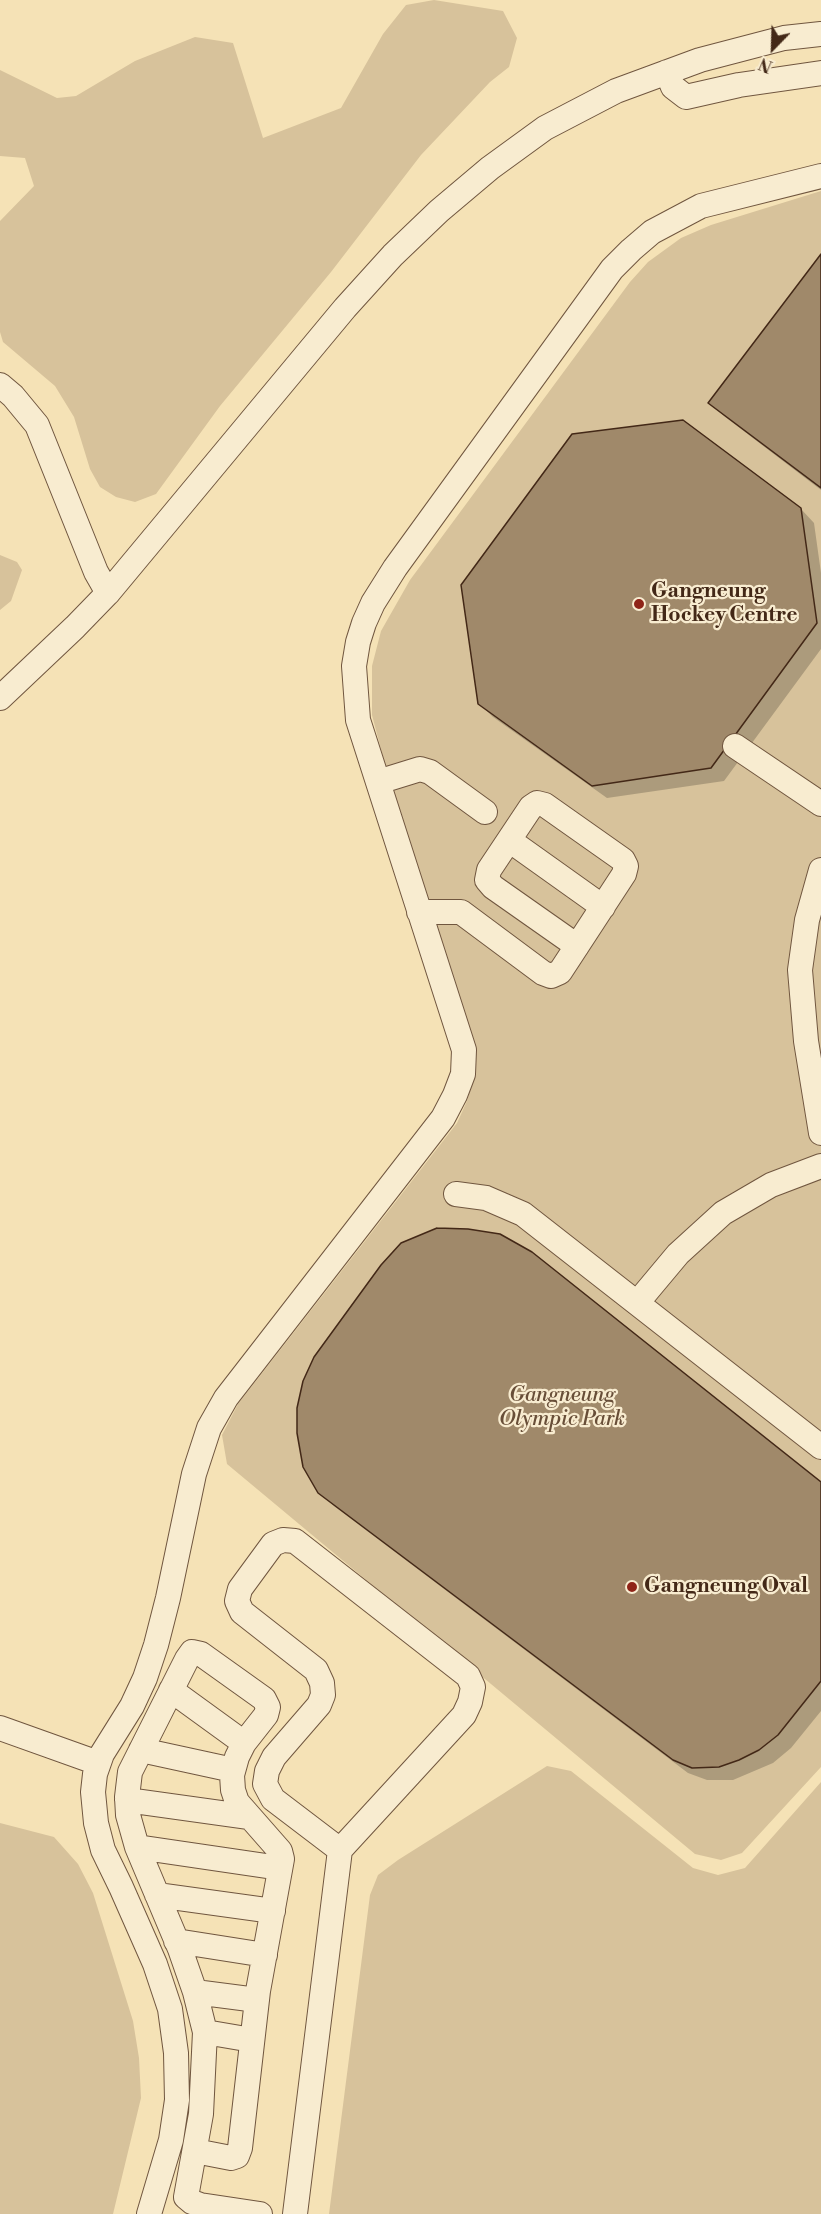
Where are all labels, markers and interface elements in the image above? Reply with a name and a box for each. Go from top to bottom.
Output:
north arrow [743,18,803,78]
text: N [756,53,776,76]
place label: Gangneung Hockey Centre [651,579,798,629]
marker: Gangneung Hockey Centre [632,597,646,611]
park label: Gangneung Olympic Park [499,1383,625,1433]
place label: Gangneung Oval [644,1574,808,1600]
marker: Gangneung Oval [625,1580,639,1594]

